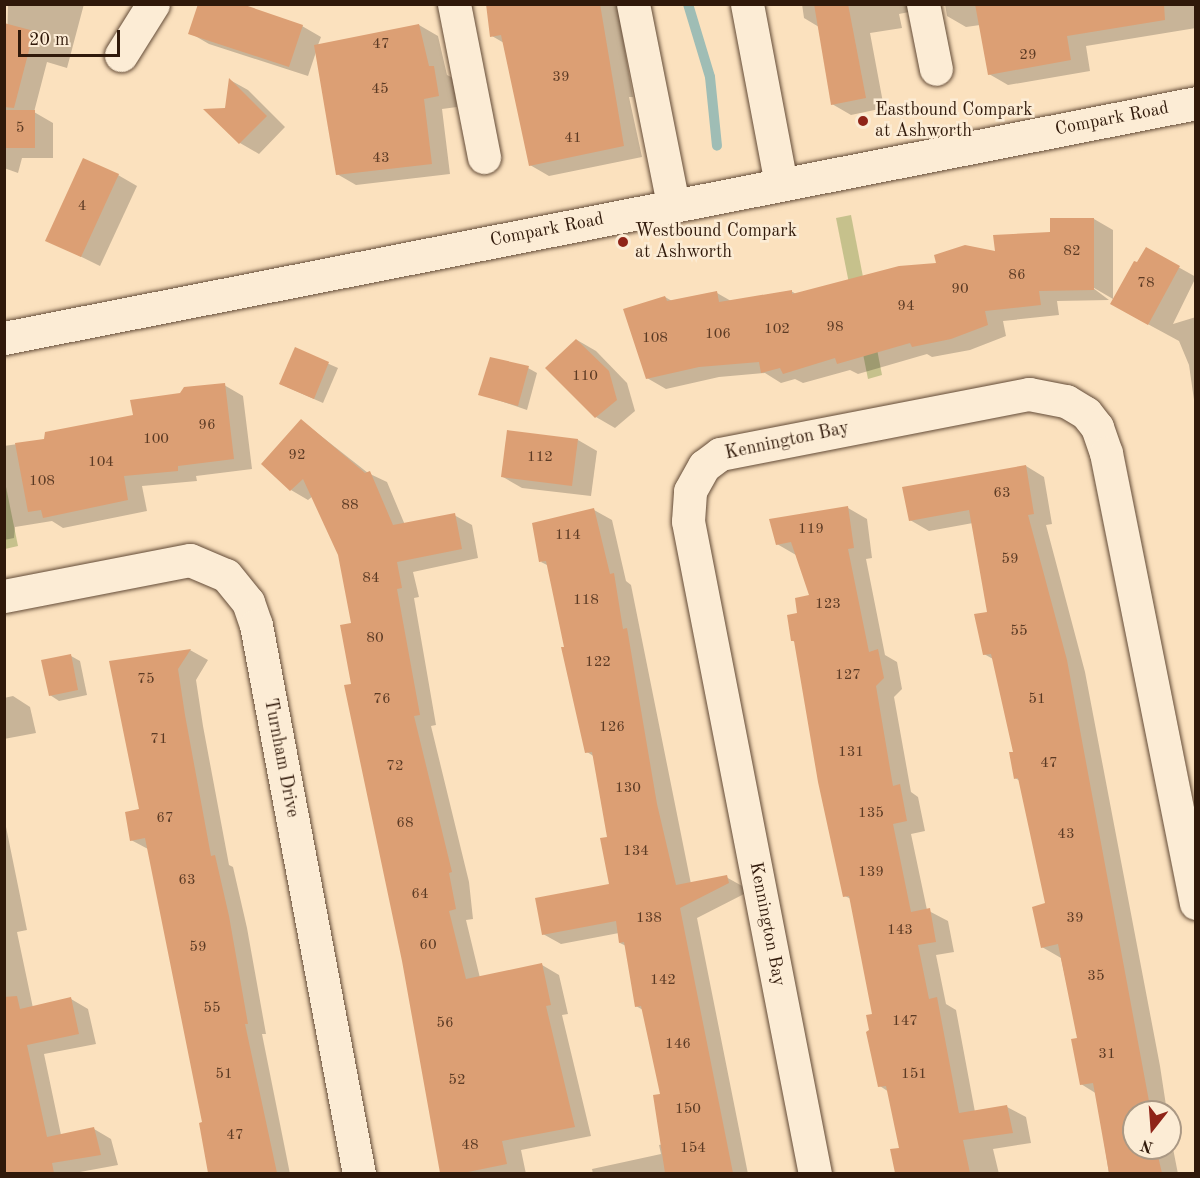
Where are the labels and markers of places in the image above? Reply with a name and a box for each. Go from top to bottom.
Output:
place label: Eastbound Compark at Ashworth [875,100,1033,142]
marker: Eastbound Compark at Ashworth [856,114,870,128]
place label: Westbound Compark at Ashworth [635,221,797,264]
marker: Westbound Compark at Ashworth [616,235,630,249]

